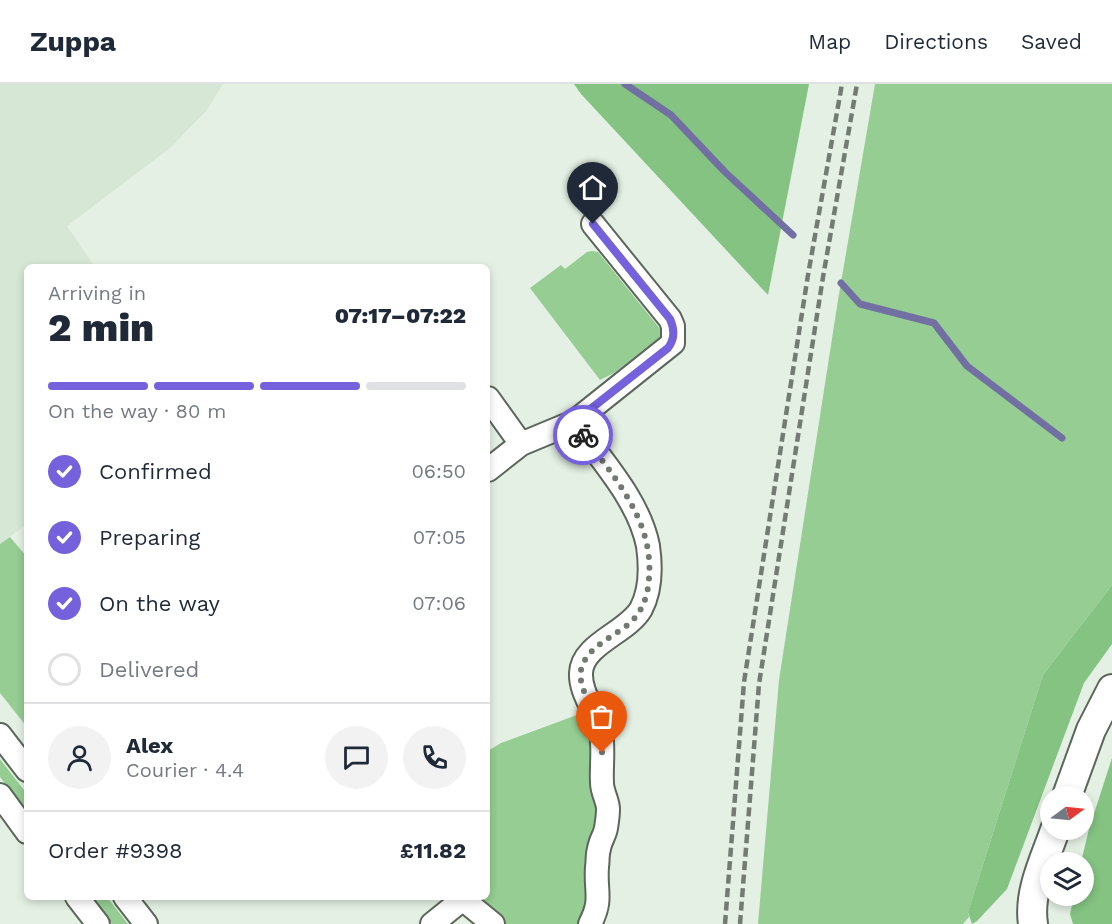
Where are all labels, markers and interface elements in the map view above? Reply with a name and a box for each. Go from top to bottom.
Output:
text: Zuppa [30,25,116,58]
text: Map [808,29,851,54]
text: Directions [884,29,988,54]
text: Saved [1021,29,1082,54]
pin [567,162,618,224]
icon: home [576,171,609,204]
text: Arriving in [48,281,146,305]
text: 07:17–07:22 [335,303,466,328]
text: 2 min [48,305,154,350]
text: On the way · 80 m [48,399,226,423]
courier [553,405,613,465]
icon: bike [567,419,600,452]
icon: check [48,455,81,488]
text: Confirmed [99,459,212,484]
text: 06:50 [411,459,466,483]
icon: check [48,521,81,554]
text: Preparing [99,525,200,550]
text: 07:05 [413,525,466,549]
icon: check [48,587,81,620]
text: On the way [99,591,220,616]
text: 07:06 [412,591,466,615]
text: Delivered [99,657,199,682]
pin [576,691,627,753]
icon: bag [585,700,618,733]
button: person [48,726,111,789]
button: chat [325,726,388,789]
button: phone [403,726,466,789]
text: Alex [126,733,173,758]
text: Courier · 4.4 [126,758,244,782]
north arrow [1040,786,1094,840]
map controls [1040,786,1094,906]
text: Order #9398 [48,838,183,863]
text: £11.82 [400,838,466,863]
button: layers [1040,852,1094,906]

